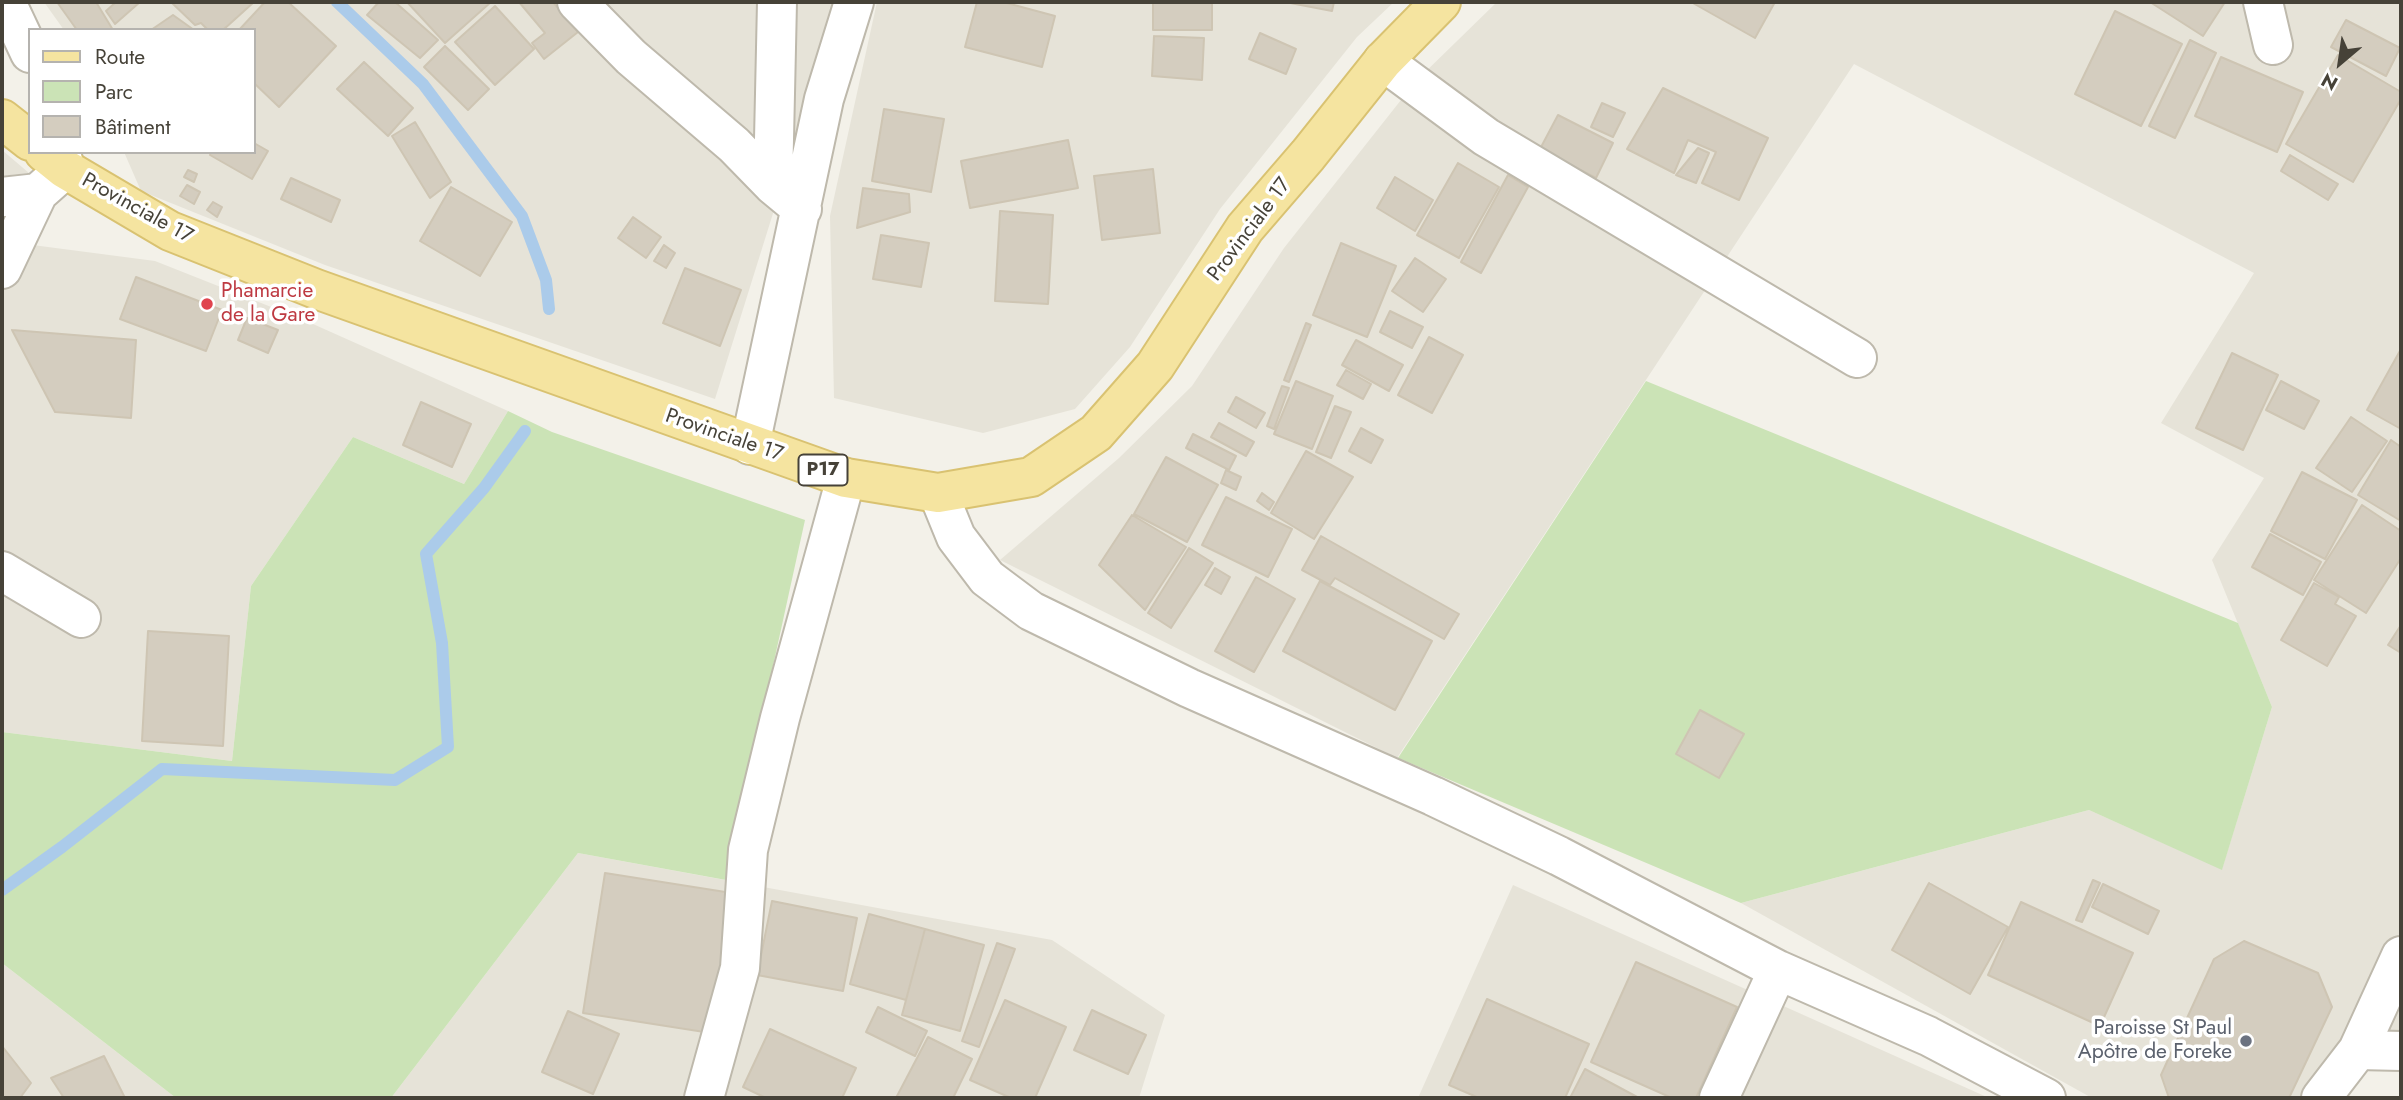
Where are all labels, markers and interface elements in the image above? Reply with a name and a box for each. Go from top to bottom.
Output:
legend [28,28,256,154]
north arrow [2305,28,2375,98]
text: Route [95,42,145,72]
text: N [2316,66,2343,97]
text: Parc [95,77,133,107]
text: Bâtiment [95,112,171,142]
street label: Provinciale 17 [77,168,197,250]
street label: Provinciale 17 [1203,173,1297,287]
place label: Phamarcie de la Gare [221,279,315,329]
marker: Phamarcie de la Gare [199,296,215,312]
street label: Provinciale 17 [662,404,786,468]
road number: P17 [798,454,848,485]
place label: Paroisse St Paul Apôtre de Foreke [2078,1016,2232,1066]
marker: Paroisse St Paul Apôtre de Foreke [2238,1033,2254,1049]

